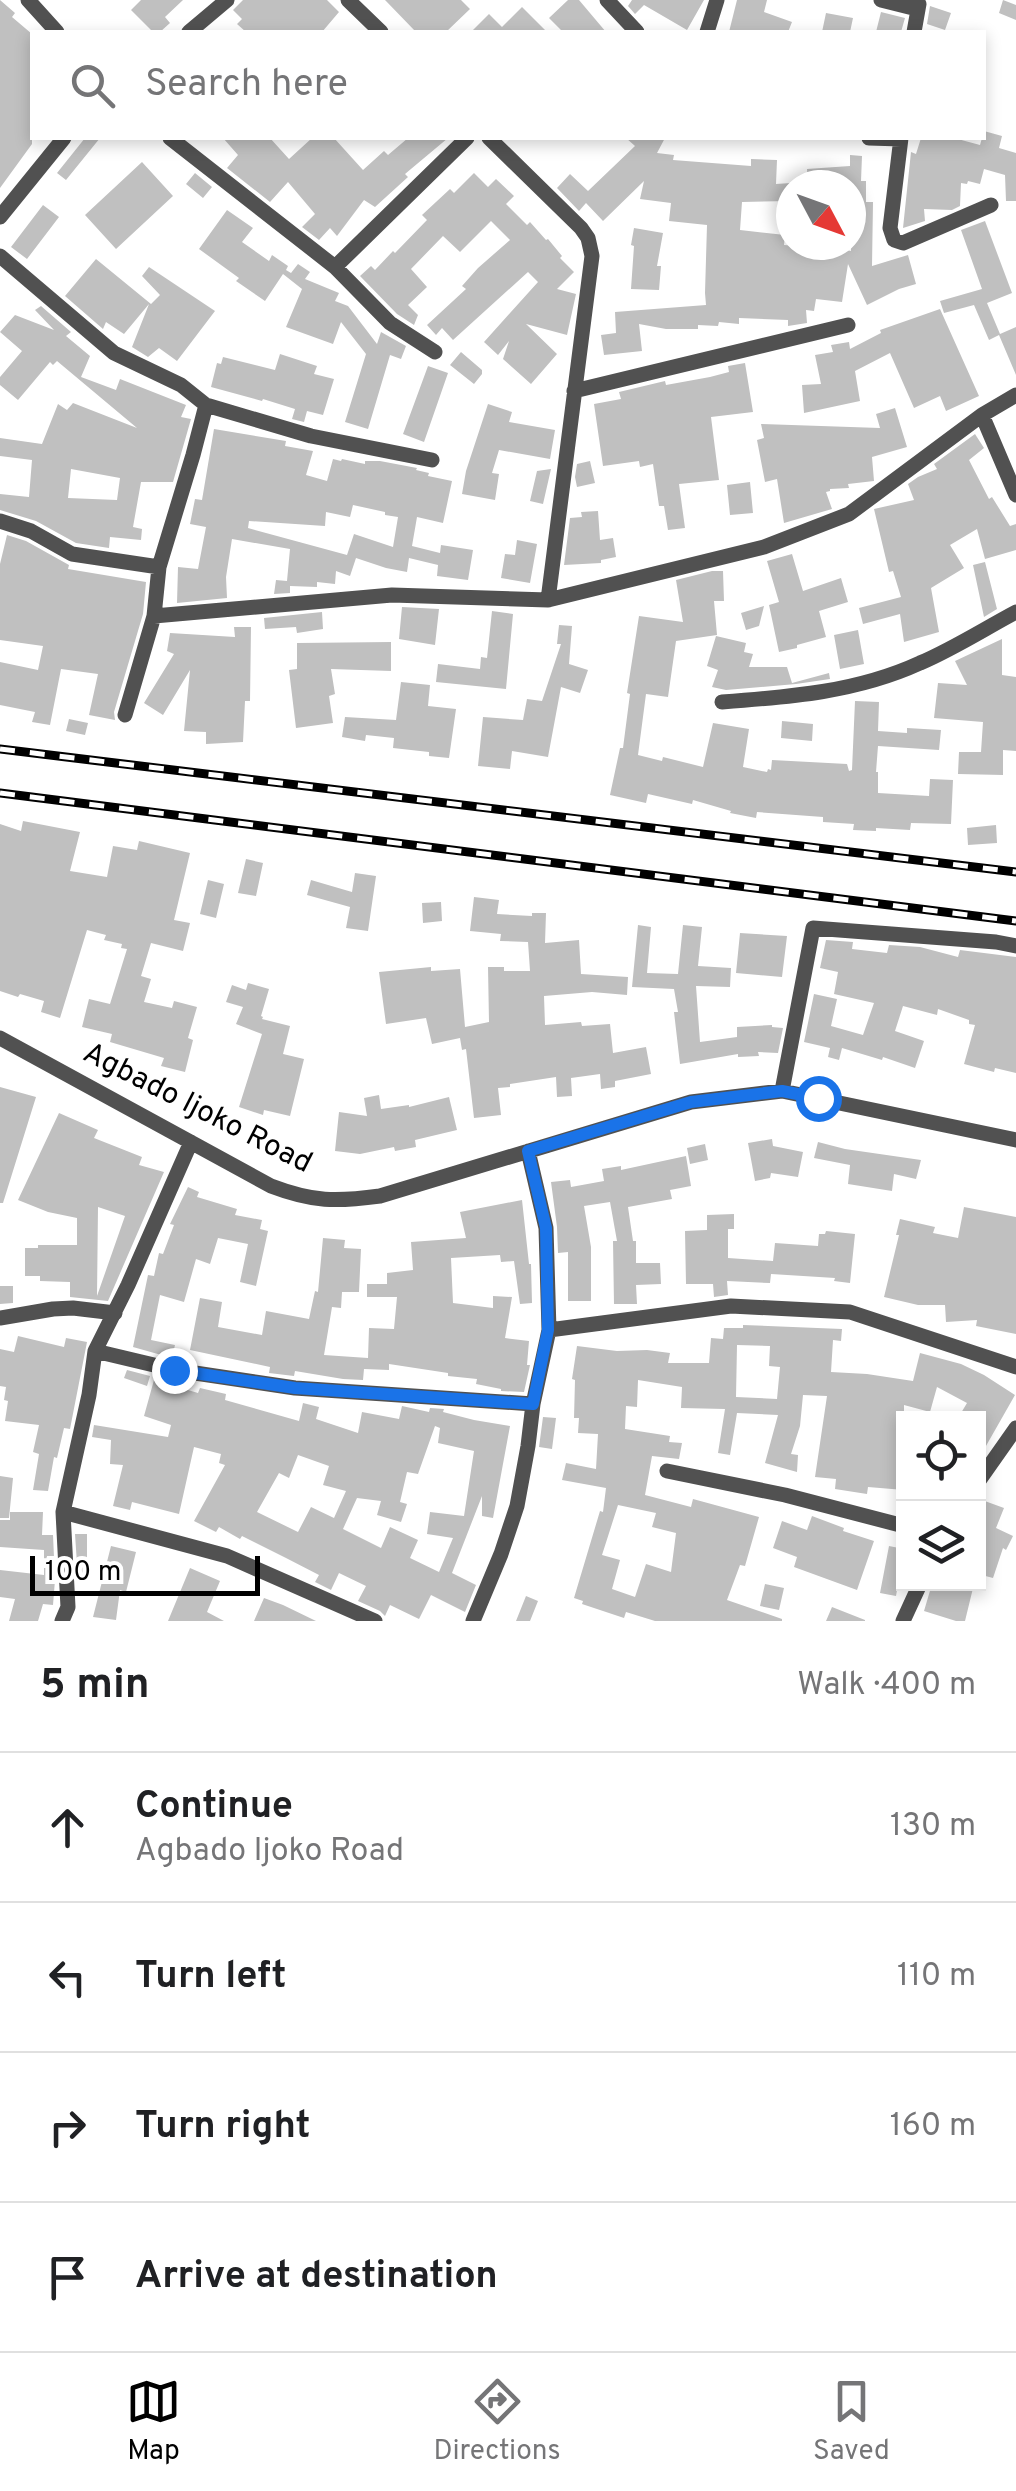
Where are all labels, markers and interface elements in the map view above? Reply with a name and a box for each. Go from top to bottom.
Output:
search box [30,30,986,140]
icon: search [65,58,120,113]
text: Search here [145,61,348,110]
north arrow [776,170,866,260]
street label: Agbado Ijoko Road [76,1035,318,1183]
route start [796,1076,842,1122]
route end [152,1348,198,1394]
map controls [896,1411,986,1591]
button: locate [896,1411,986,1501]
button: layers [896,1501,986,1591]
scale bar [30,1551,260,1596]
text: 100 m [45,1555,121,1591]
text: 5 min [40,1660,150,1713]
text: Walk · 400 m [797,1666,976,1706]
text: Continue [135,1783,293,1832]
icon: ahead [40,1800,95,1855]
text: 130 m [890,1807,976,1847]
text: Agbado Ijoko Road [135,1832,404,1872]
icon: left [40,1950,95,2005]
text: Turn left [135,1953,287,2002]
text: 110 m [897,1957,976,1997]
icon: right [40,2100,95,2155]
text: Turn right [135,2103,310,2152]
text: 160 m [890,2107,976,2147]
icon: arrive [40,2250,95,2305]
text: Arrive at destination [135,2253,498,2302]
tab: Map [126,2374,181,2470]
tab: Directions [433,2374,561,2470]
tab: Saved [813,2374,890,2470]

